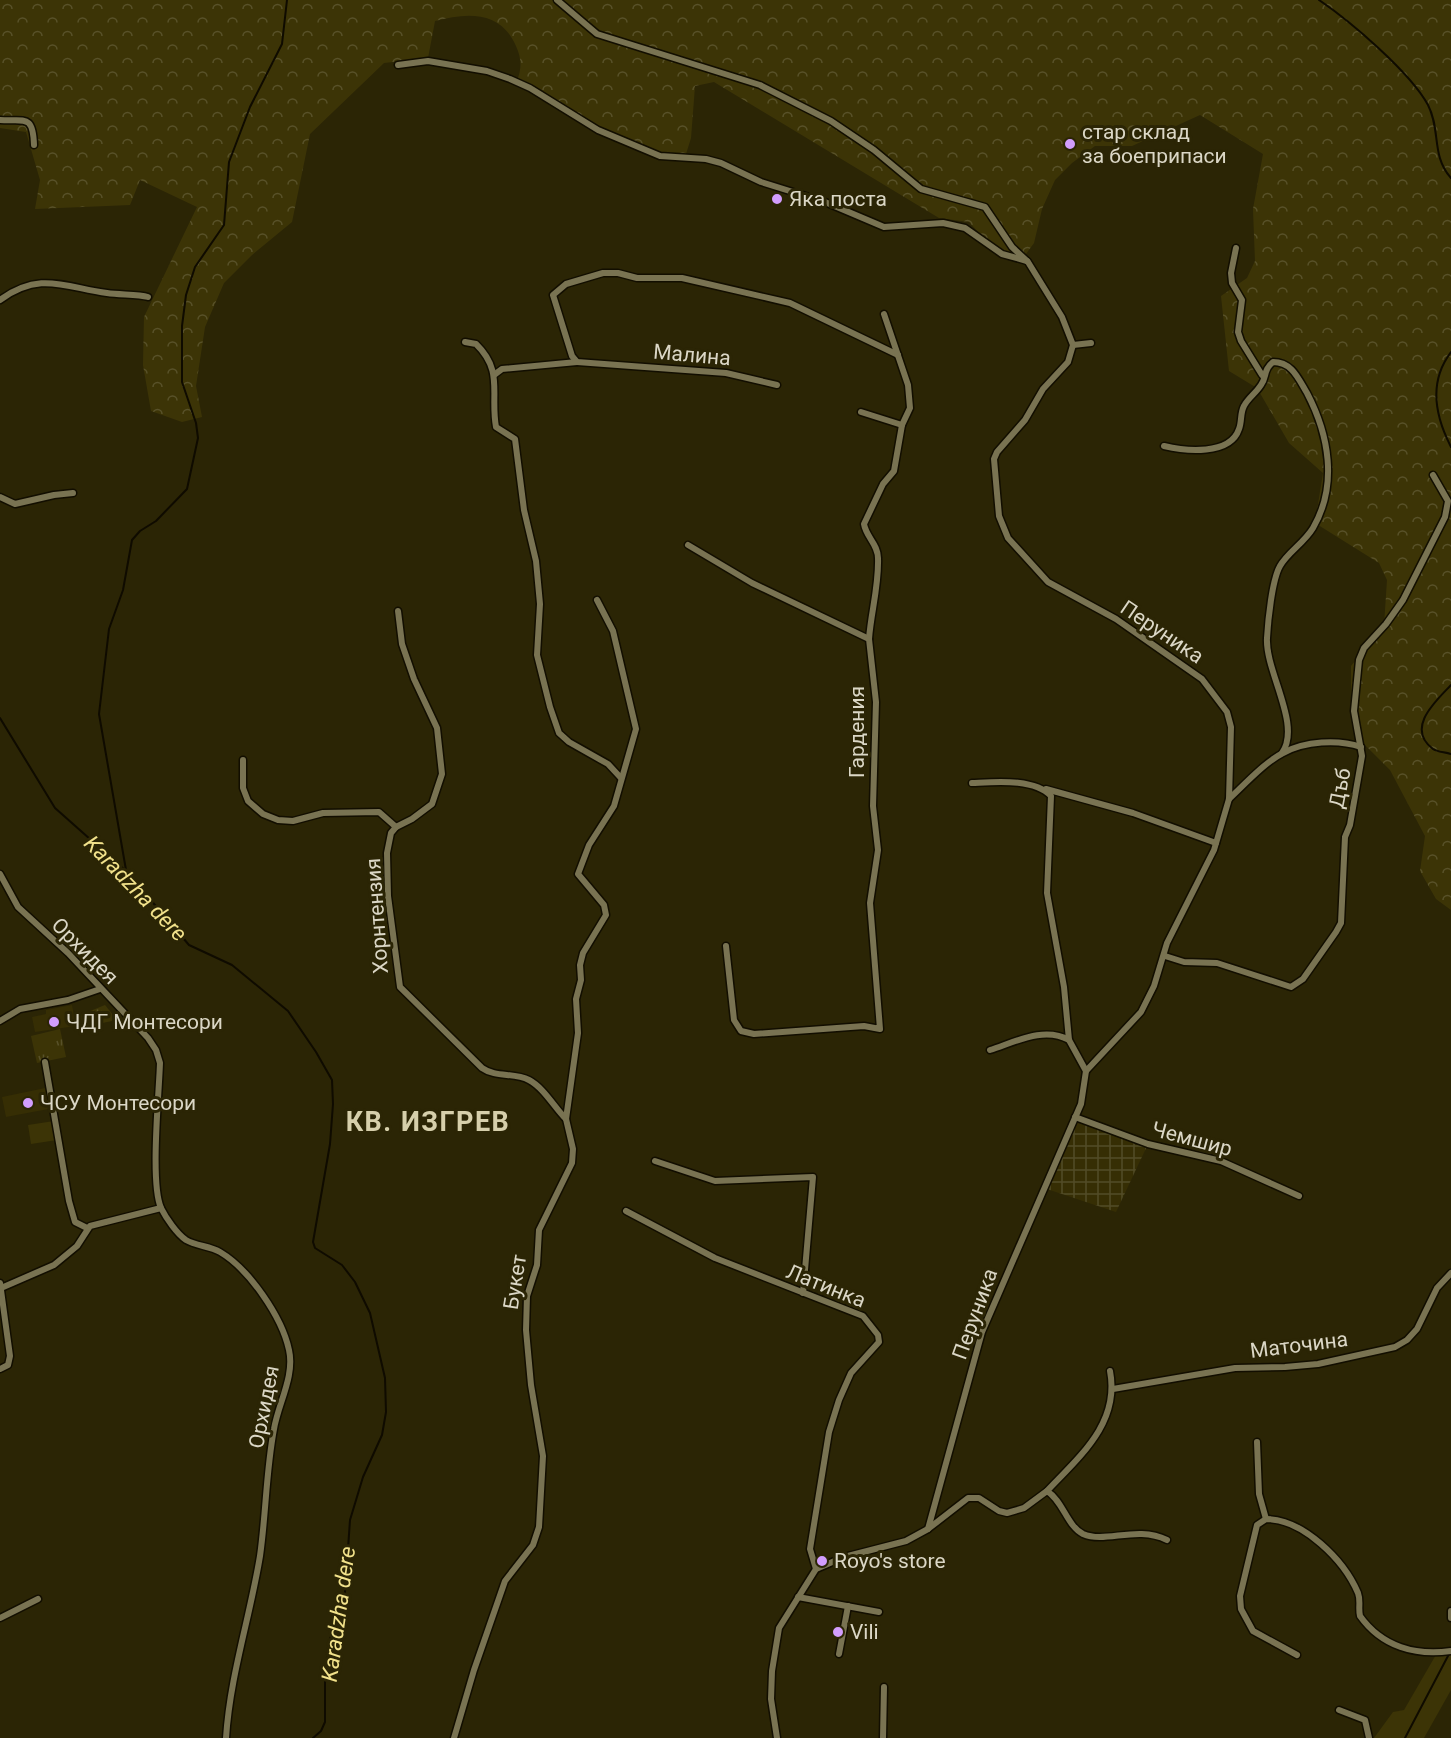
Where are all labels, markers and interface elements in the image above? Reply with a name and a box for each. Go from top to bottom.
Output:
place label: стар склад за боеприпаси [1082,120,1227,168]
marker: стар склад за боеприпаси [1063,137,1077,151]
place label: Яка поста [789,187,887,211]
marker: Яка поста [770,192,784,206]
street label: Малина [652,340,732,370]
street label: Перуника [1116,596,1208,668]
street label: Гардения [845,686,869,778]
street label: Дъб [1324,766,1356,810]
water label: Karadzha dere [79,831,192,946]
street label: Хорнтензия [361,857,393,975]
street label: Орхидея [47,913,123,989]
place label: ЧДГ Монтесори [66,1010,223,1034]
marker: ЧДГ Монтесори [47,1015,61,1029]
place label: ЧСУ Монтесори [40,1091,196,1115]
marker: ЧСУ Монтесори [21,1096,35,1110]
district label: КВ. ИЗГРЕВ [346,1106,510,1138]
street label: Чемшир [1149,1117,1235,1161]
street label: Букет [499,1253,531,1311]
street label: Латинка [783,1259,869,1313]
street label: Перуника [948,1265,1002,1363]
street label: Маточина [1249,1327,1349,1363]
street label: Орхидея [244,1363,284,1451]
water label: Karadzha dere [317,1545,360,1683]
place label: Royo's store [834,1549,946,1573]
marker: Royo's store [815,1554,829,1568]
place label: Vili [850,1620,879,1644]
marker: Vili [831,1625,845,1639]

